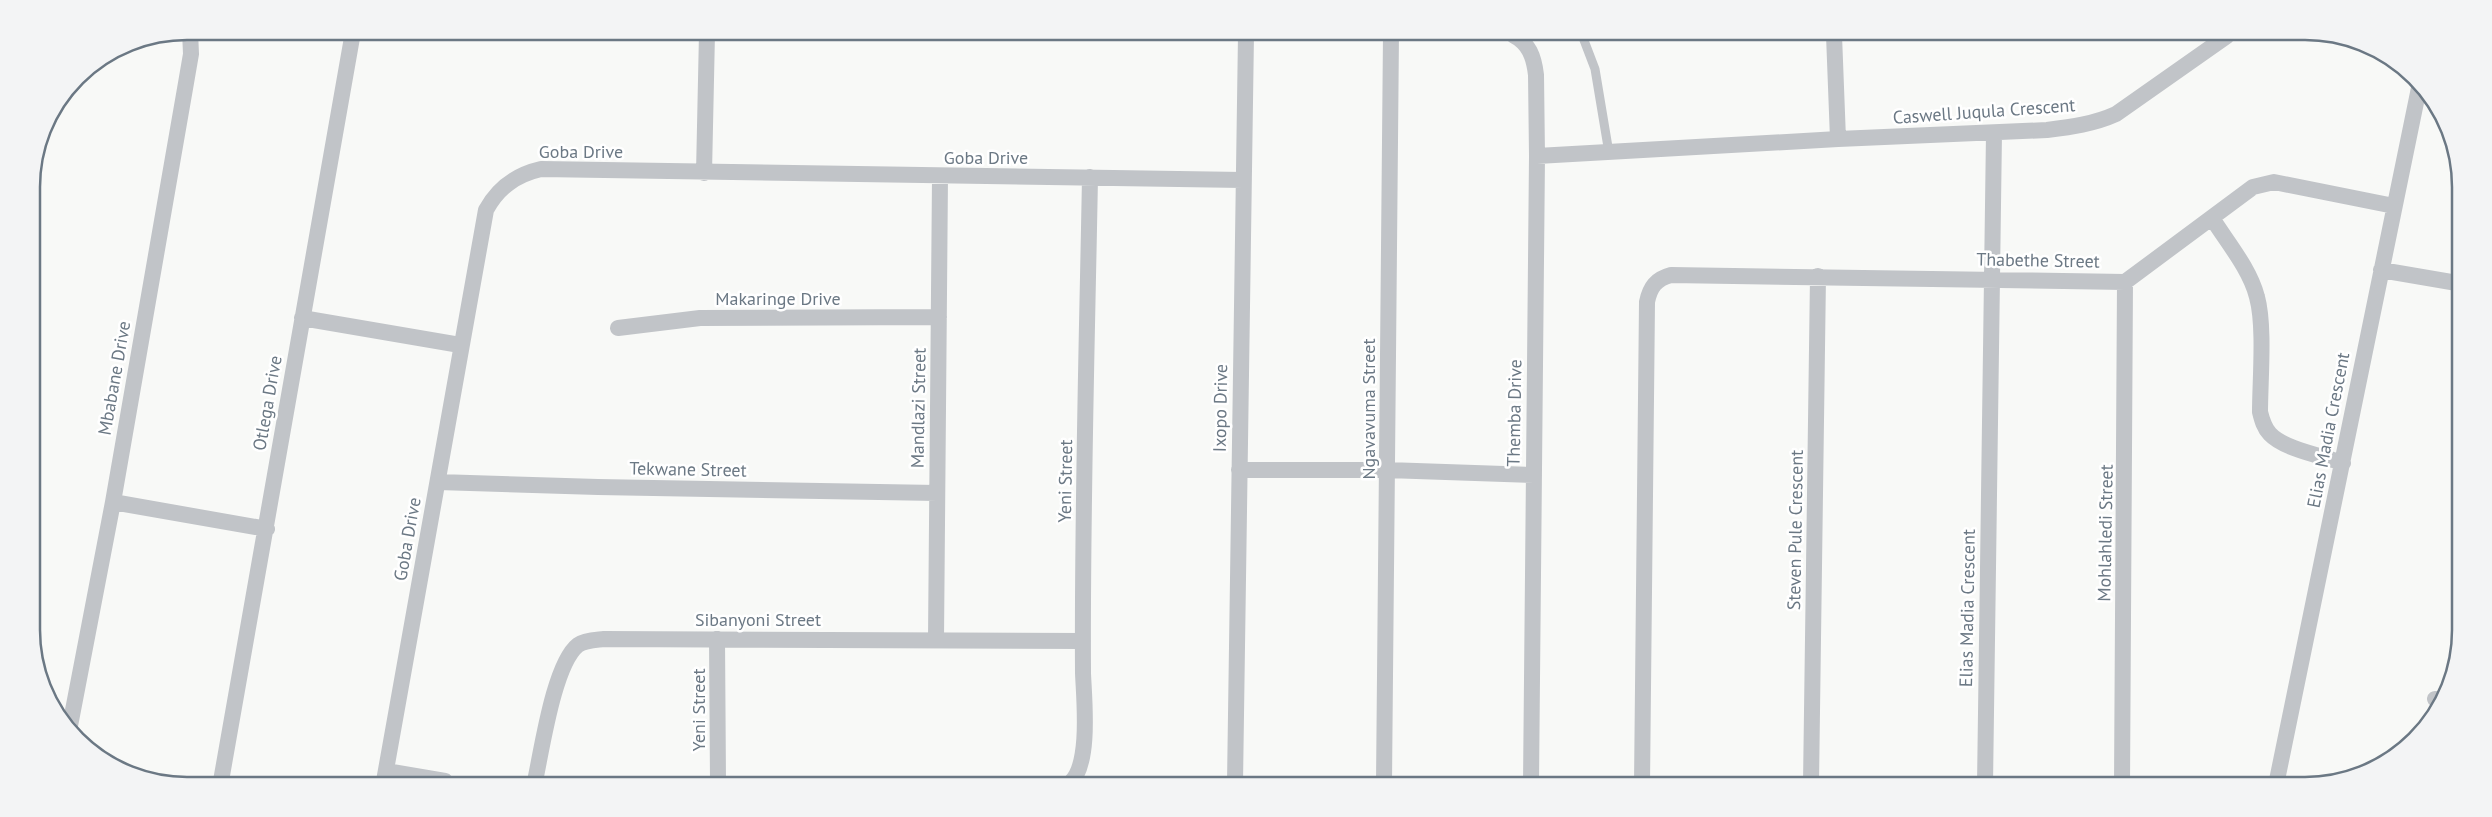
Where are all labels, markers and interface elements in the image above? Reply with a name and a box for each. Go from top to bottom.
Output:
street label: Caswell Juqula Crescent [1892,93,2076,129]
street label: Goba Drive [539,140,623,163]
street label: Goba Drive [944,146,1028,169]
street label: Thabethe Street [1976,247,2100,273]
street label: Makaringe Drive [715,287,841,310]
street label: Mbabane Drive [93,319,135,437]
street label: Ngavavuma Street [1357,338,1380,480]
street label: Mandlazi Street [905,348,931,468]
street label: Elias Madia Crescent [2302,350,2354,510]
street label: Otlega Drive [247,354,287,452]
street label: Themba Drive [1502,359,1526,467]
street label: Ixopo Drive [1208,364,1232,452]
street label: Yeni Street [1053,439,1077,523]
street label: Steven Pule Crescent [1782,450,1808,610]
street label: Tekwane Street [629,456,747,482]
street label: Mohlahledi Street [2092,464,2118,602]
street label: Goba Drive [388,495,426,583]
street label: Elias Madia Crescent [1954,529,1980,687]
street label: Sibanyoni Street [695,608,821,631]
street label: Yeni Street [687,668,710,752]

